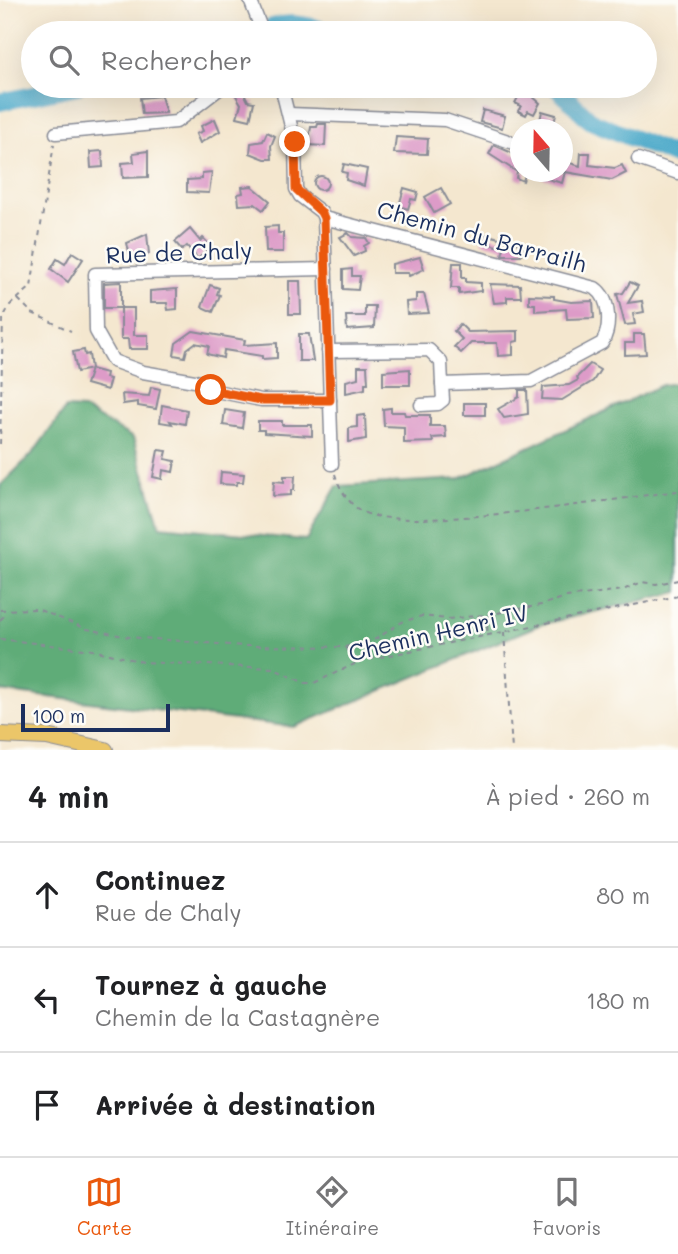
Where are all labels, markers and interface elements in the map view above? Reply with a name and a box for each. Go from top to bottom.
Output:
search box [21,21,657,98]
icon: search [45,41,83,79]
text: Rechercher [101,43,252,77]
north arrow [510,119,573,182]
route end [279,126,310,157]
street label: Chemin du Barrailh [374,194,590,278]
street label: Rue de Chaly [105,234,253,270]
route start [195,374,226,405]
street label: Chemin Henri IV [345,597,531,667]
scale bar [21,701,170,733]
text: 100 m [32,703,85,728]
text: 4 min [28,776,109,816]
text: À pied · 260 m [485,781,650,811]
text: Continuez [95,863,225,897]
icon: ahead [28,876,66,914]
text: 80 m [596,880,650,910]
text: Rue de Chaly [95,897,242,927]
text: Tournez à gauche [95,968,327,1002]
icon: left [28,981,66,1019]
text: 180 m [586,985,650,1015]
text: Chemin de la Castagnère [95,1002,380,1032]
icon: arrive [28,1086,66,1124]
text: Arrivée à destination [95,1088,375,1122]
tab: Carte [77,1173,132,1240]
tab: Itinéraire [286,1173,379,1240]
tab: Favoris [533,1173,601,1240]

